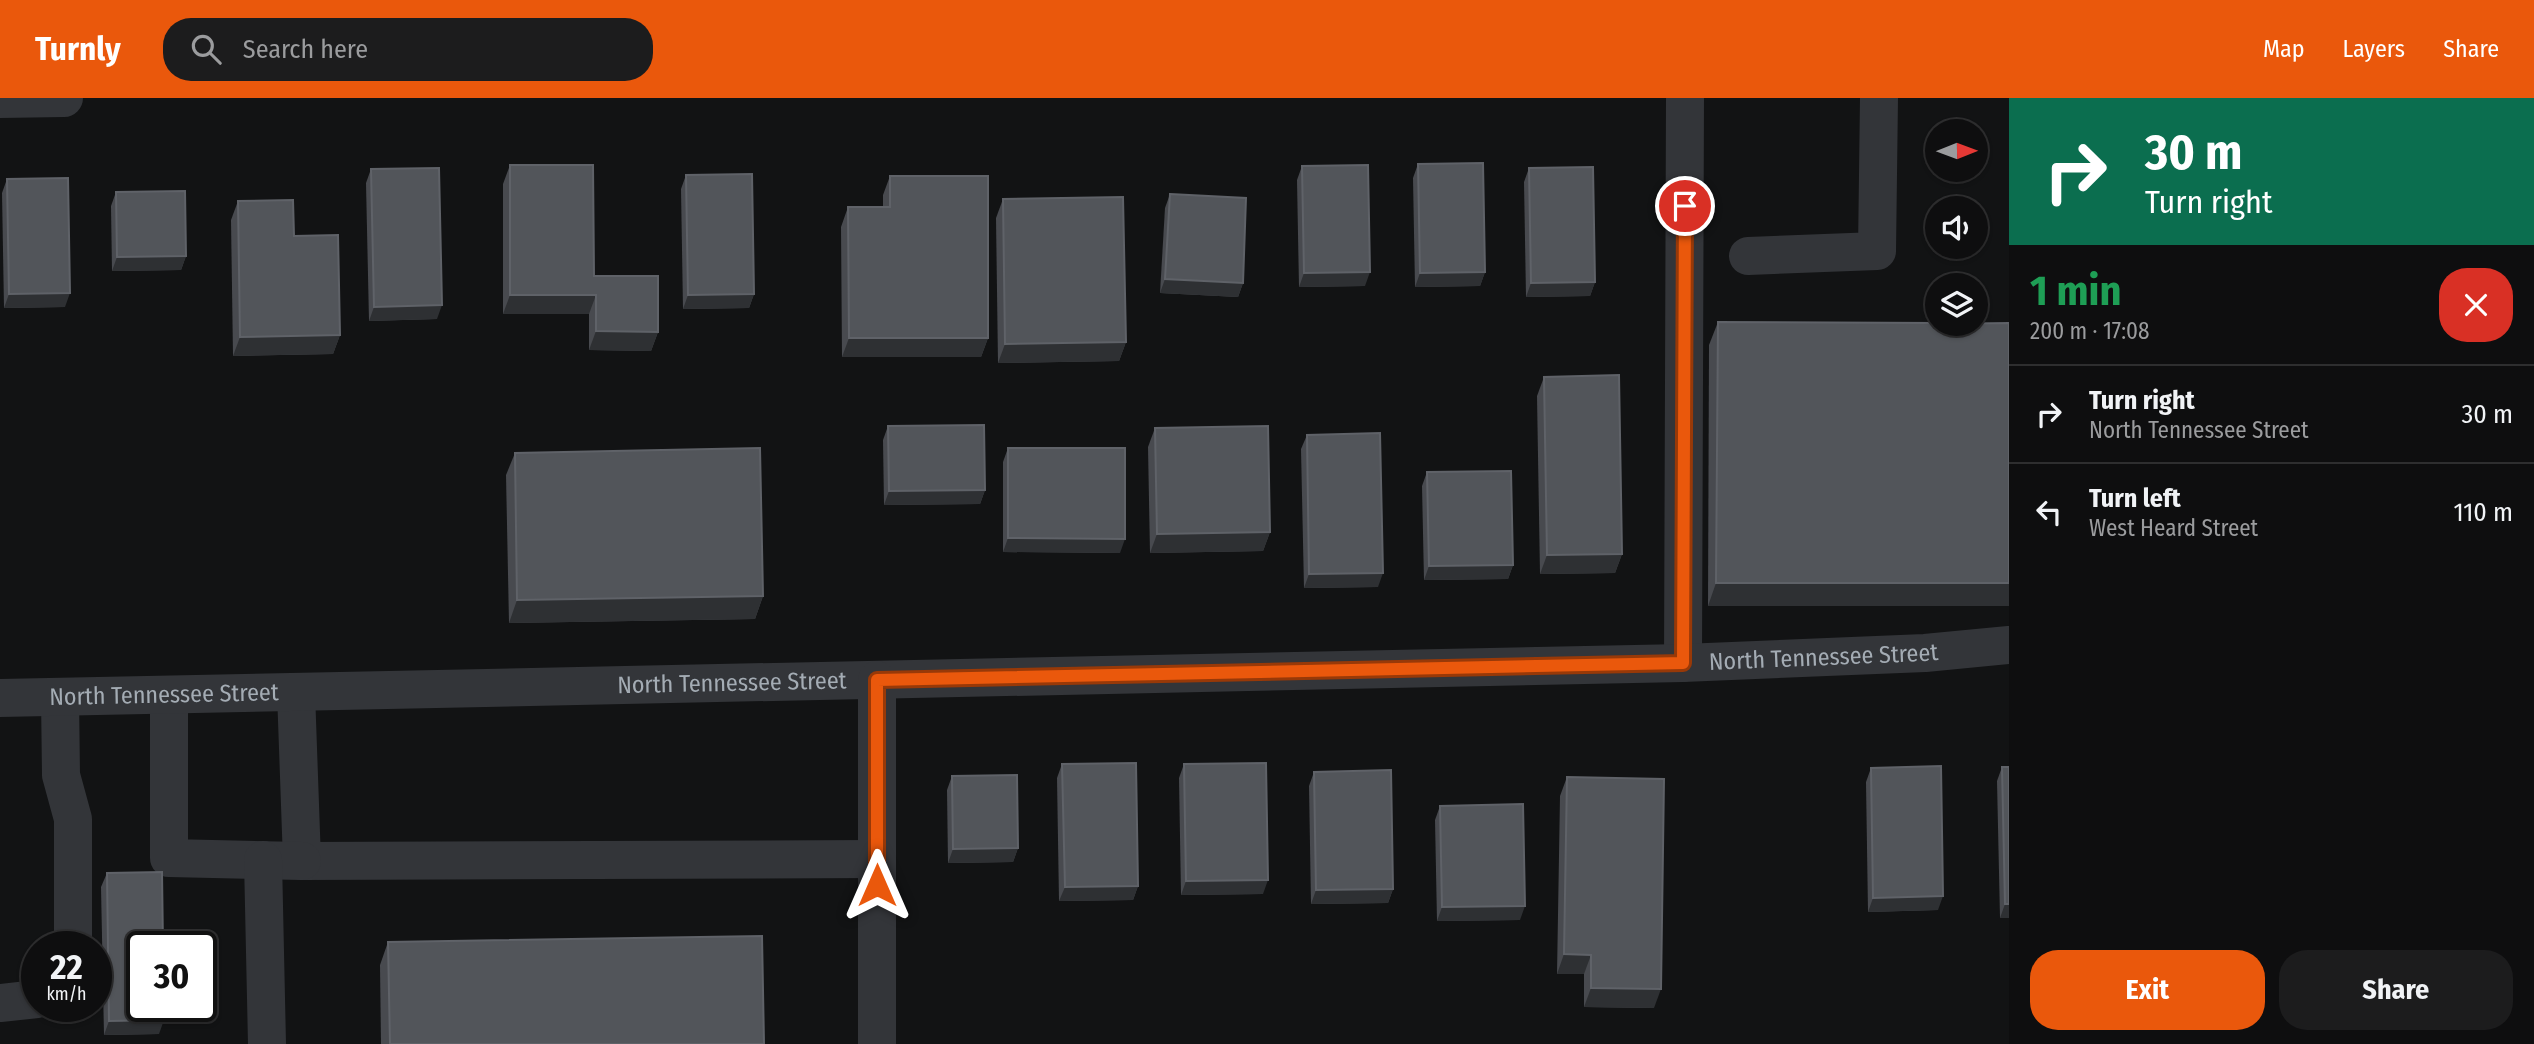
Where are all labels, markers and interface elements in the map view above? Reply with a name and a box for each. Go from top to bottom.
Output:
search box [163,18,653,81]
text: Turnly [35,29,121,69]
icon: search [187,30,225,68]
text: Search here [243,34,368,65]
text: Map [2263,35,2305,63]
text: Layers [2343,35,2405,63]
text: Share [2443,35,2499,63]
north arrow [1925,119,1988,182]
map controls [1925,119,1988,336]
text: 30 m [2145,123,2243,182]
icon: right [2030,126,2121,217]
pin [1655,176,1715,236]
text: Turn right [2145,183,2272,221]
icon: arrive [1666,187,1704,225]
button: sound [1925,196,1988,259]
text: 1 min [2030,266,2121,316]
button: close [2439,268,2513,342]
button: layers [1925,273,1988,336]
text: 200 m · 17:08 [2030,317,2150,345]
text: Turn right [2089,385,2195,416]
icon: right [2030,395,2068,433]
text: 30 m [2462,399,2513,430]
text: North Tennessee Street [2089,416,2309,444]
text: Turn left [2089,483,2181,514]
icon: left [2030,493,2068,531]
text: 110 m [2453,497,2513,528]
text: West Heard Street [2089,514,2258,542]
street label: North Tennessee Street [1708,638,1939,676]
street label: North Tennessee Street [617,666,847,699]
street label: North Tennessee Street [49,678,279,711]
position arrow [840,848,914,922]
speed limit sign: 30 [126,931,217,1022]
text: 22 [50,946,83,988]
button: Exit [2030,950,2265,1030]
button: Share [2279,950,2513,1030]
text: km/h [46,983,87,1005]

